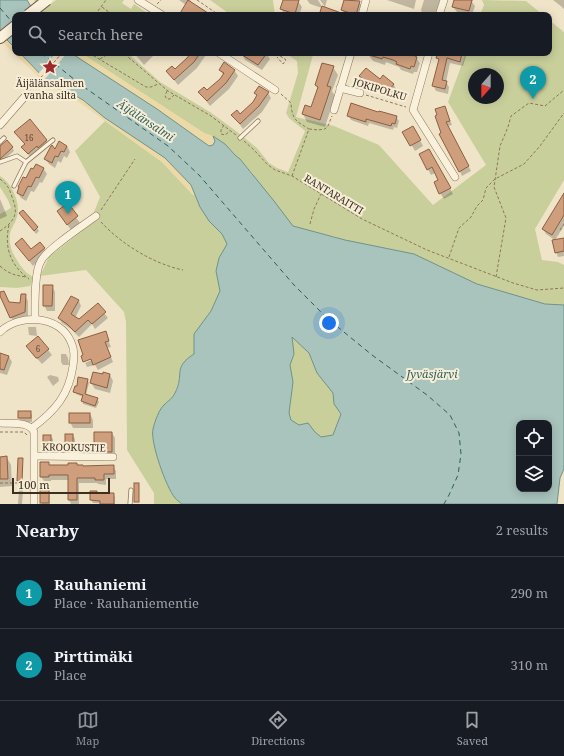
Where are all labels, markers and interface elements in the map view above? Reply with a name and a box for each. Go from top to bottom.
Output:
search box [12,12,552,56]
icon: search [26,23,48,45]
text: Search here [58,24,143,44]
place icon: Äijälänsalmen vanha silta [41,58,59,76]
pin: 2 [520,66,546,99]
north arrow [468,68,504,104]
street label: JOKIPOLKU [350,74,409,104]
place label: Äijälänsalmen vanha silta [16,76,85,102]
water label: Äijälänsalmi [114,95,178,144]
house number: 16 [25,132,34,143]
street label: RANTARAITTI [302,171,367,217]
pin: 1 [55,181,81,214]
your location [319,313,339,333]
house number: 6 [36,343,41,354]
water label: Jyväsjärvi [404,366,458,381]
map controls [516,420,552,492]
button: locate [516,420,552,456]
street label: KROOKUSTIE [42,439,106,455]
button: layers [516,456,552,492]
scale bar [12,476,110,495]
text: 100 m [18,477,50,492]
text: Nearby [16,519,79,542]
text: 2 results [496,521,548,539]
text: Rauhaniemi [54,574,147,594]
text: 1 [25,584,33,602]
text: 290 m [511,584,548,602]
text: Place · Rauhaniementie [54,594,199,612]
text: Pirttimäki [54,646,133,666]
text: 2 [25,656,33,674]
text: 310 m [511,656,548,674]
text: Place [54,666,87,684]
tab: Map [76,709,99,748]
tab: Directions [251,709,305,748]
tab: Saved [457,709,488,748]

